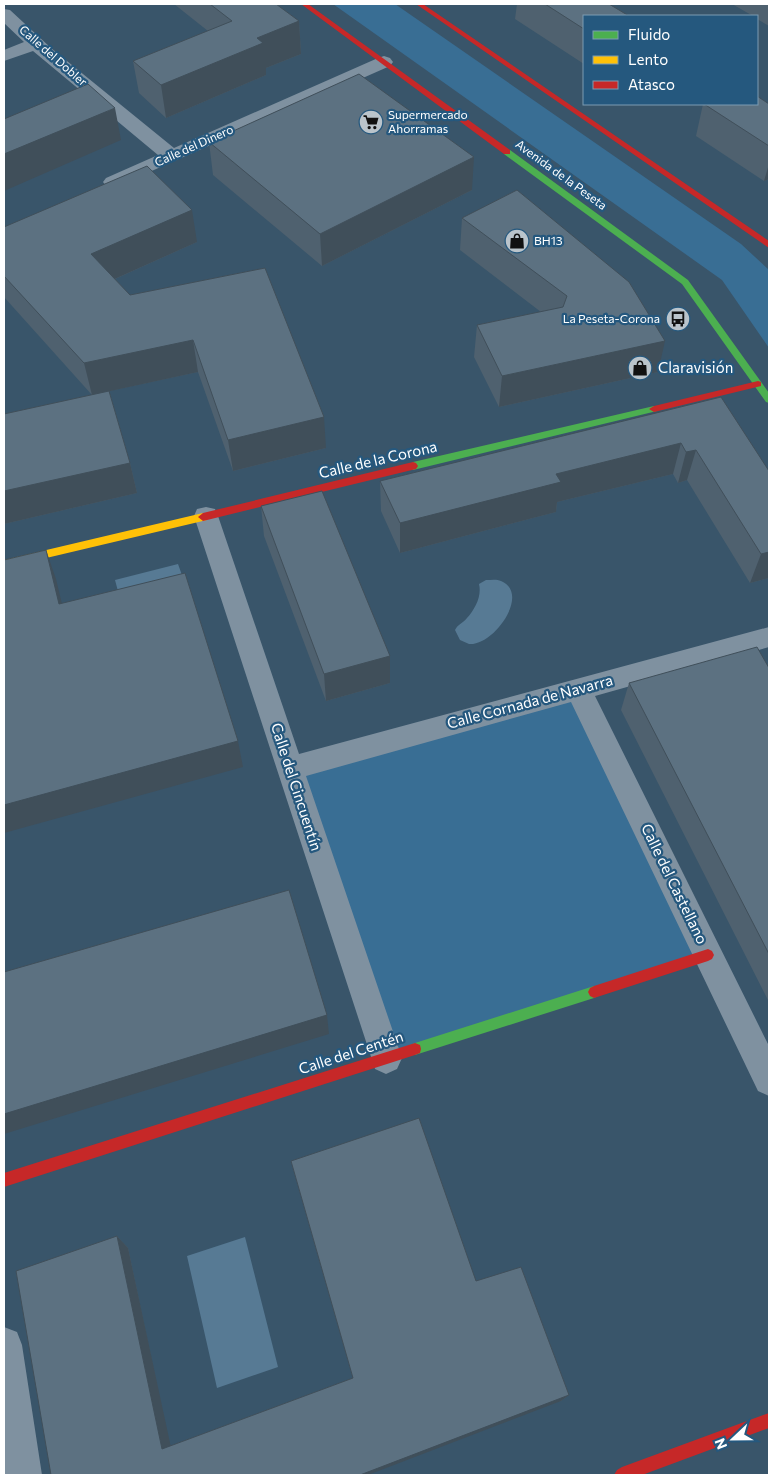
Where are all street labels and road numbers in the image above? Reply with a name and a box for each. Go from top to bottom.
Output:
street label: Calle del Dobler [17,22,91,89]
street label: Calle del Dinero [152,121,235,169]
street label: Avenida de la Peseta [513,136,610,212]
street label: Calle de la Corona [317,437,439,481]
street label: Calle Cornada de Navarra [445,670,615,732]
street label: Calle del Cincuentín [268,720,326,853]
street label: Calle del Castellano [638,820,712,947]
street label: Calle del Centén [296,1027,405,1077]

